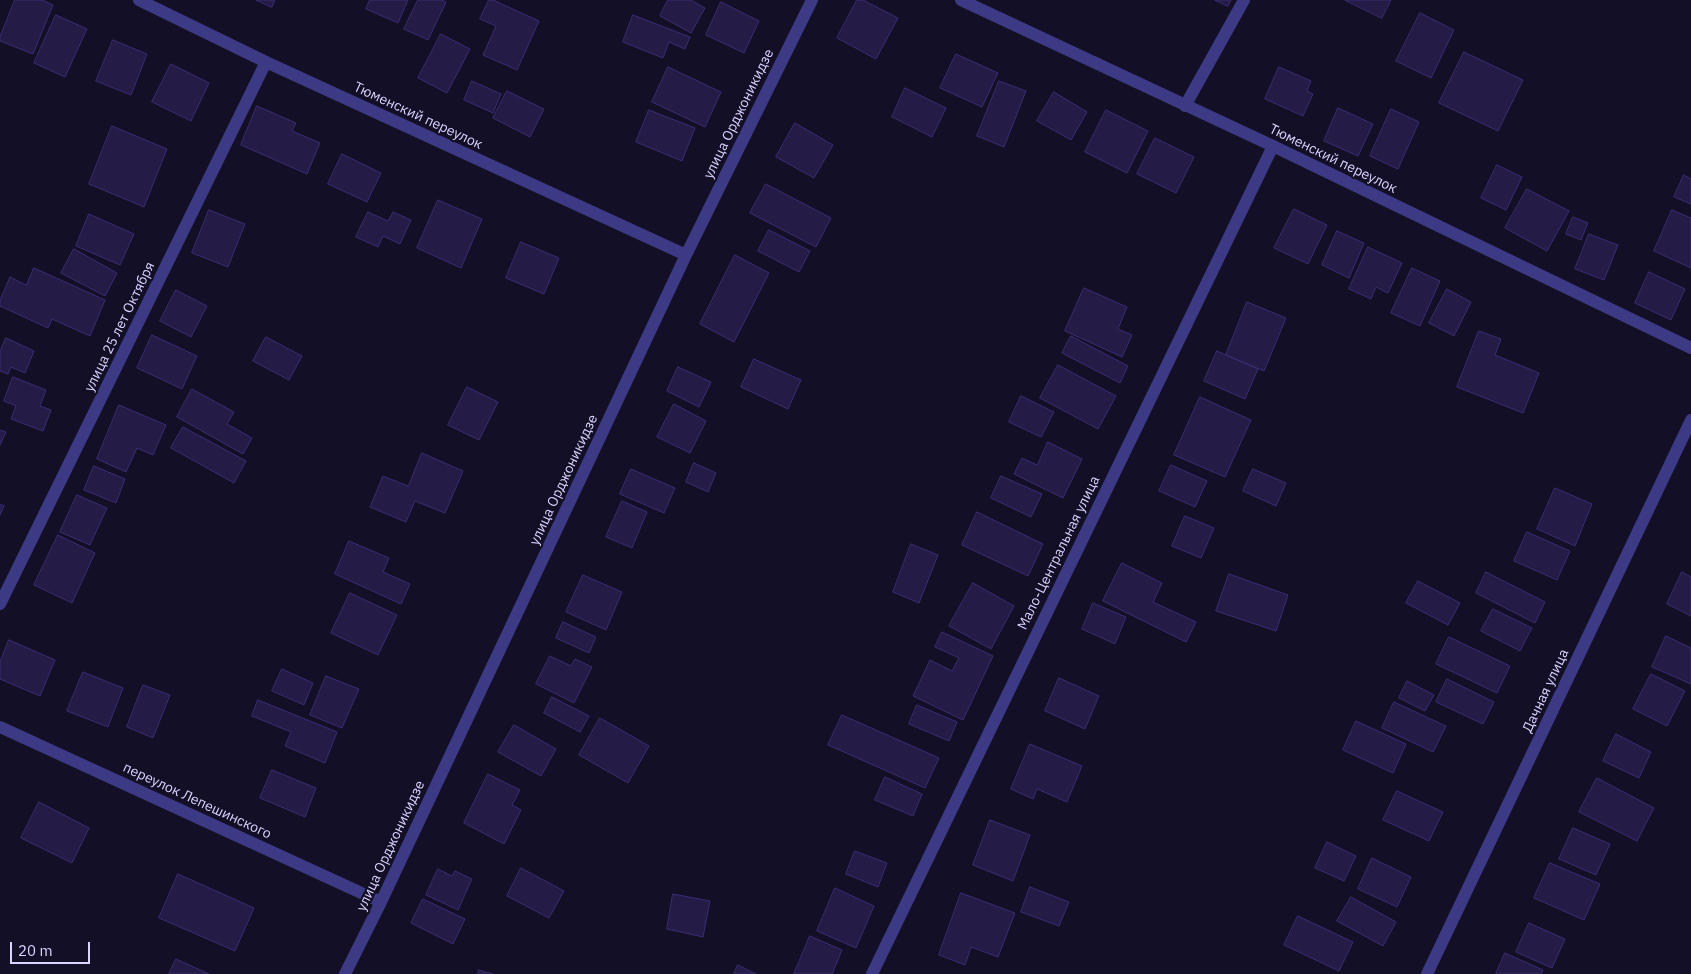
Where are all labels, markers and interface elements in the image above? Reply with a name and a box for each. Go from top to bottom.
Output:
street label: улица Орджоникидзе [700,46,778,182]
street label: Тюменский переулок [351,79,485,153]
street label: Тюменский переулок [1266,121,1400,197]
street label: улица 25 лет Октября [81,259,159,395]
street label: улица Орджоникидзе [526,412,602,548]
street label: Мало-Центральная улица [1014,473,1104,633]
street label: Дачная улица [1519,647,1573,735]
street label: переулок Лепешинского [120,759,274,843]
street label: улица Орджоникидзе [353,778,429,914]
scale bar [12,932,92,964]
text: 20 m [18,941,53,960]

